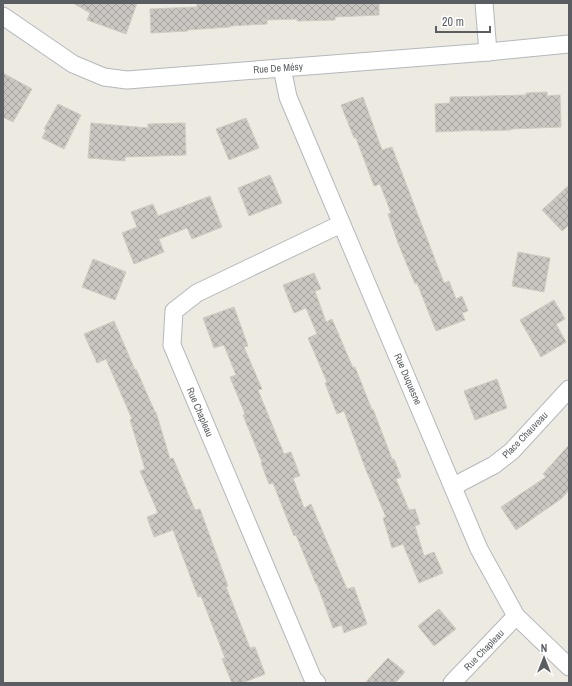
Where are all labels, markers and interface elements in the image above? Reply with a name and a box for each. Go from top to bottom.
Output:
scale bar [436,8,490,34]
text: 20 m [442,14,464,30]
street label: Rue De Mésy [253,60,304,76]
street label: Rue Duquesne [391,351,425,407]
street label: Rue Chapleau [184,385,216,439]
street label: Place Chauveau [499,409,551,461]
street label: Rue Chapleau [461,627,507,673]
north arrow [524,638,564,678]
text: N [541,641,547,655]

